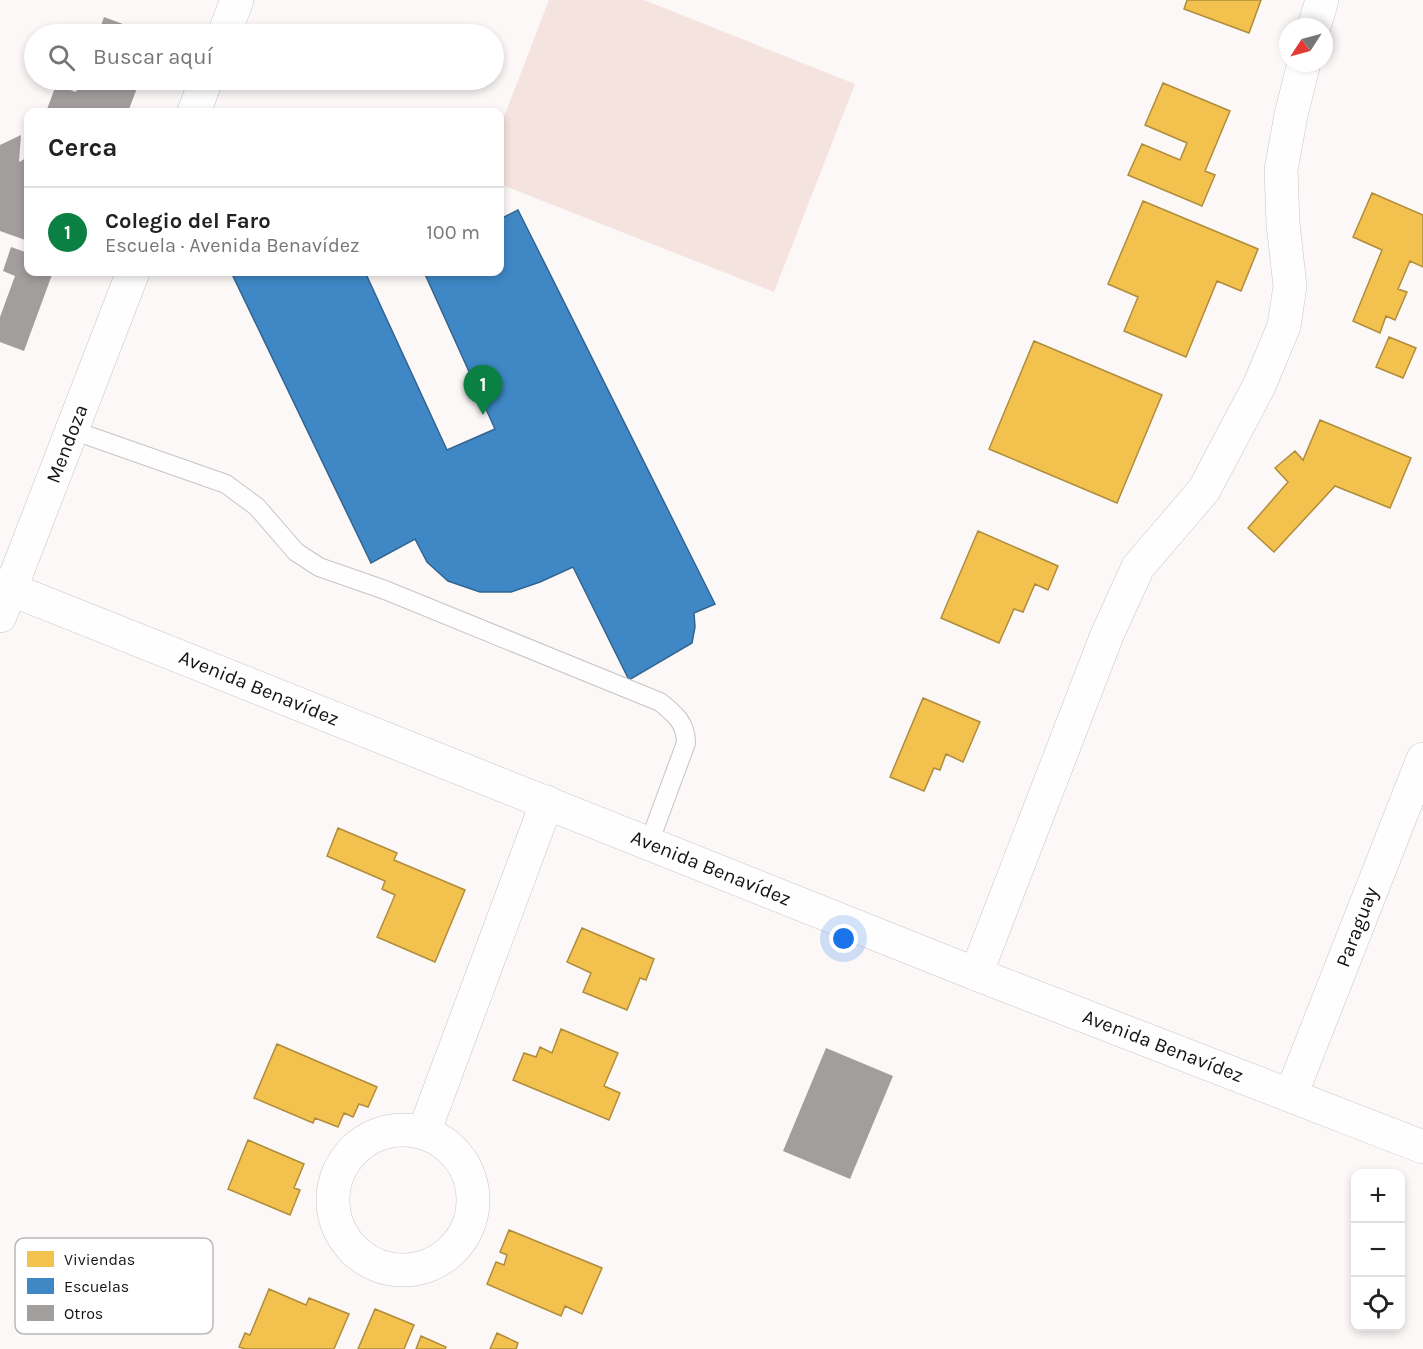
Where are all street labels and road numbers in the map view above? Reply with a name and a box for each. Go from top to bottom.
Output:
street label: Mendoza [41,401,93,487]
street label: Avenida Benavídez [176,645,342,731]
street label: Avenida Benavídez [628,825,794,911]
street label: Paraguay [1331,884,1383,970]
street label: Avenida Benavídez [1079,1005,1247,1087]

